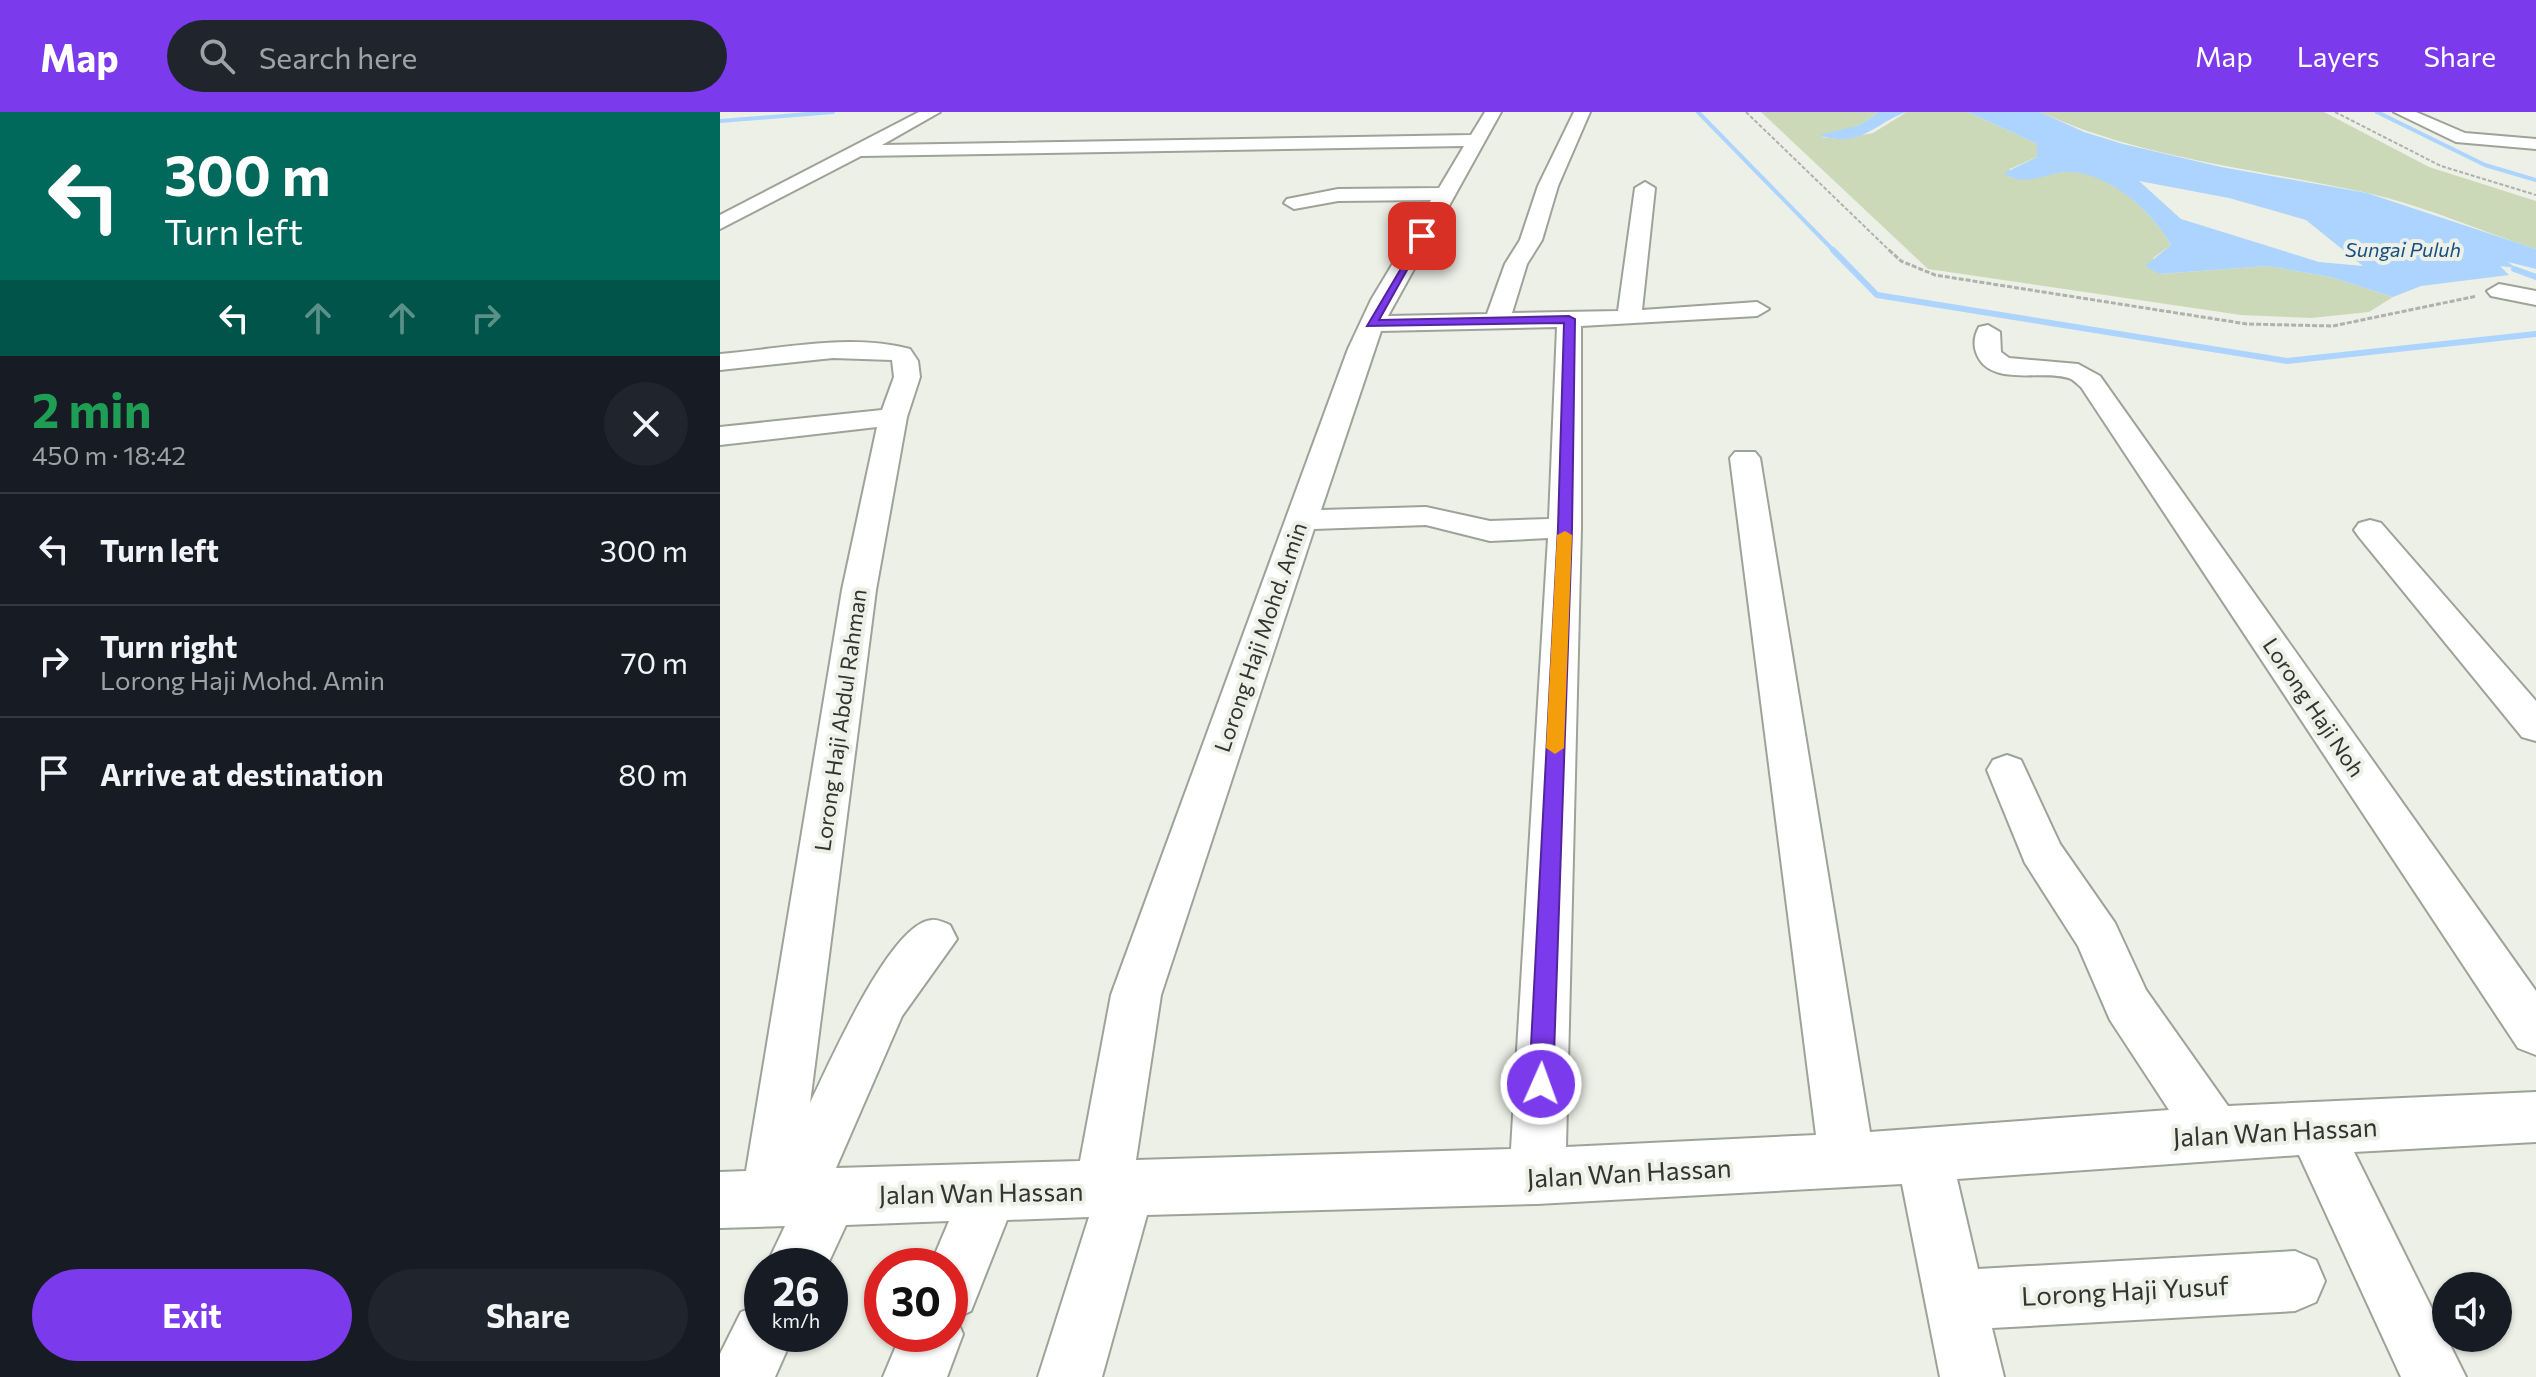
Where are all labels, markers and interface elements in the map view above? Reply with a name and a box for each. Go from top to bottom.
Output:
search box [167,20,727,92]
text: Map [40,33,119,80]
icon: search [195,34,239,78]
text: Search here [259,38,417,75]
text: Map [2195,39,2253,73]
text: Layers [2297,39,2379,73]
text: Share [2423,39,2496,73]
text: 300 m [164,139,331,208]
icon: left [32,144,136,248]
pin [1388,202,1456,270]
text: Turn left [164,208,303,252]
icon: arrive [1400,214,1444,258]
water label: Sungai Puluh [2345,237,2461,261]
icon: left [212,296,256,340]
icon: ahead [296,296,340,340]
icon: ahead [380,296,424,340]
icon: right [464,296,508,340]
text: 2 min [32,379,152,438]
button: close [604,382,688,466]
text: 450 m · 18:42 [32,439,186,470]
street label: Lorong Haji Mohd. Amin [1208,519,1312,755]
icon: left [32,527,76,571]
text: Turn left [100,531,219,568]
text: 300 m [600,531,688,568]
street label: Lorong Haji Abdul Rahman [808,587,872,853]
text: Turn right [100,627,237,664]
street label: Lorong Haji Noh [2258,632,2370,782]
icon: right [32,639,76,683]
text: 70 m [621,643,688,680]
text: Lorong Haji Mohd. Amin [100,664,385,695]
icon: arrive [32,751,76,795]
text: Arrive at destination [100,755,384,792]
text: 80 m [618,755,688,792]
position arrow [1499,1042,1583,1126]
street label: Jalan Wan Hassan [2172,1110,2378,1152]
street label: Jalan Wan Hassan [1526,1151,1732,1193]
street label: Jalan Wan Hassan [878,1175,1084,1209]
speed limit sign: 30 [864,1248,968,1352]
text: 26 [772,1265,820,1314]
button: Exit [32,1269,352,1361]
button: Share [368,1269,688,1361]
street label: Lorong Haji Yusuf [2020,1269,2230,1311]
map controls [2432,1272,2512,1352]
button: sound [2432,1272,2512,1352]
text: km/h [772,1308,820,1332]

